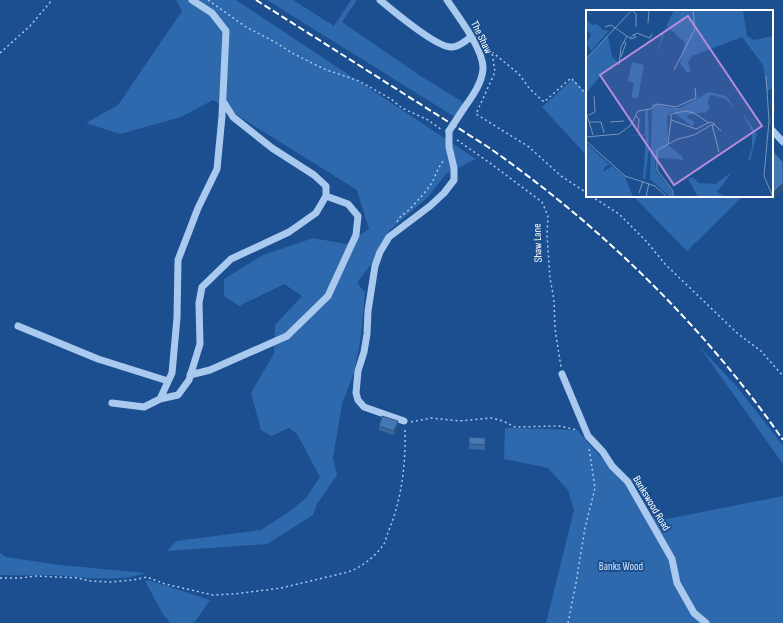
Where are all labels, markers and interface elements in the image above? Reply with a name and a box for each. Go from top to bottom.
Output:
inset map [586,10,773,197]
street label: The Shaw [468,19,495,56]
street label: Shaw Lane [530,223,545,263]
street label: Bankswood Road [630,473,673,533]
park label: Banks Wood [599,560,644,573]

